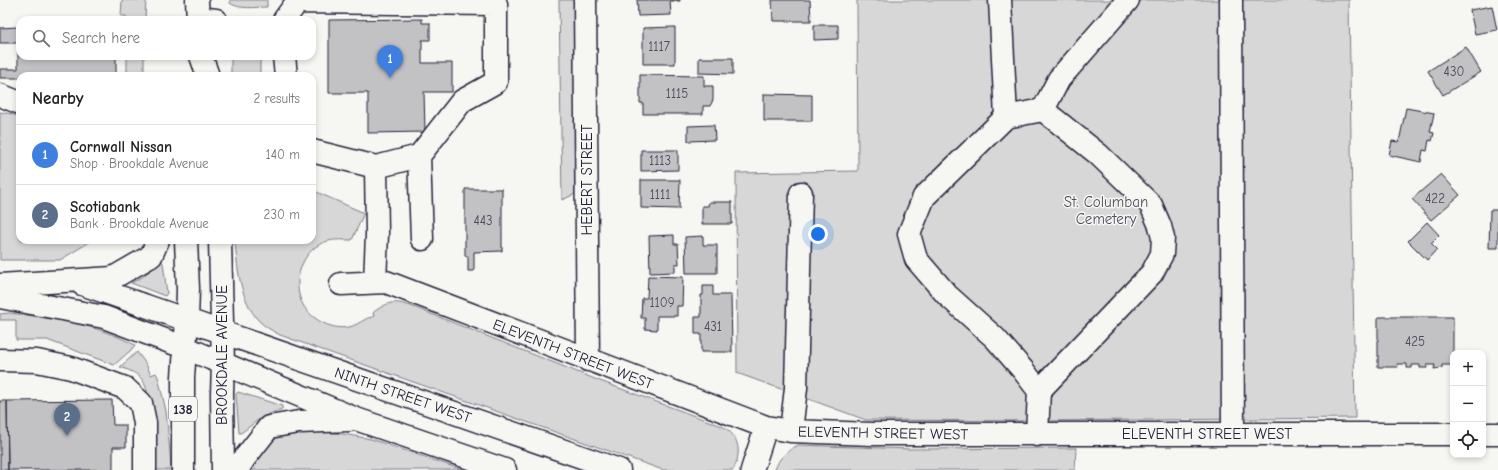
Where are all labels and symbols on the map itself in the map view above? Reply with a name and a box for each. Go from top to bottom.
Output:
house number: 1117 [648,39,670,54]
pin: 1 [377,45,403,78]
house number: 430 [1444,64,1464,79]
house number: 1115 [666,86,688,101]
street label: HEBERT STREET [578,124,596,236]
house number: 1113 [649,153,671,168]
house number: 1111 [650,187,670,202]
house number: 422 [1425,191,1445,206]
park label: St. Columban Cemetery [1064,193,1148,228]
house number: 443 [473,213,493,228]
your location [808,224,828,244]
street label: BROOKDALE AVENUE [213,285,231,425]
house number: 1109 [649,295,675,310]
street label: ELEVENTH STREET WEST [490,315,656,393]
house number: 431 [704,319,722,334]
house number: 425 [1405,334,1425,349]
street label: NINTH STREET WEST [332,363,474,427]
road number: 138 [169,397,197,421]
pin: 2 [54,403,80,436]
street label: ELEVENTH STREET WEST [798,423,968,443]
street label: ELEVENTH STREET WEST [1122,425,1292,443]

